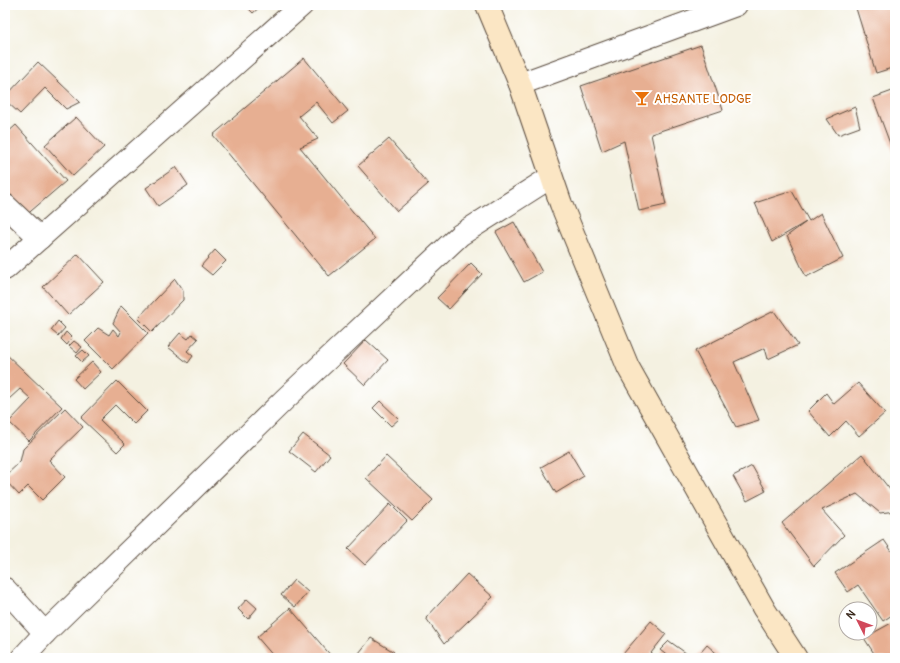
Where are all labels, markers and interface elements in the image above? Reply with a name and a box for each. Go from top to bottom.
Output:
bar icon: AHSANTE LODGE [633,89,651,107]
place label: AHSANTE LODGE [654,91,752,107]
north arrow [838,601,878,641]
text: N [844,607,859,622]

